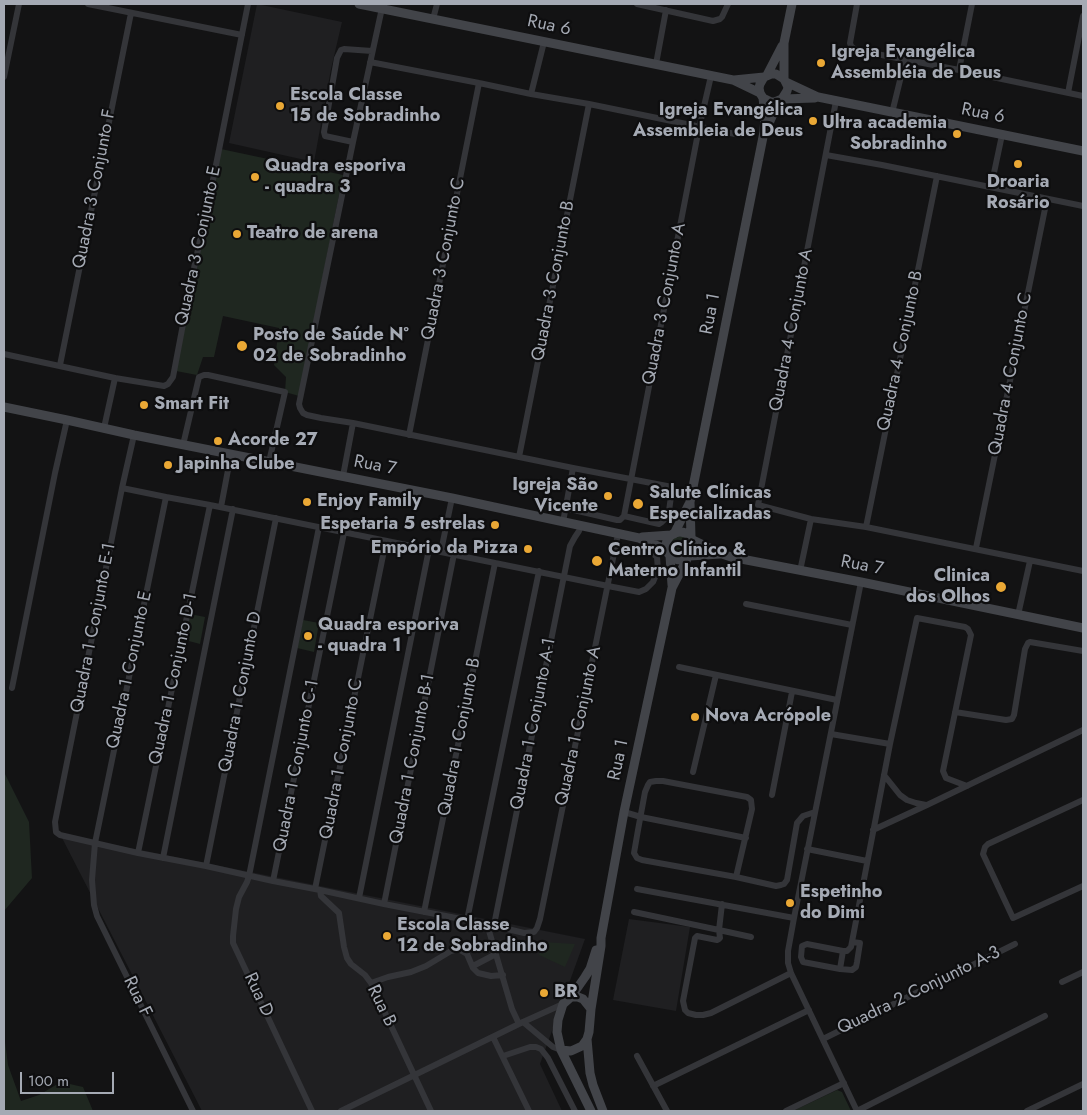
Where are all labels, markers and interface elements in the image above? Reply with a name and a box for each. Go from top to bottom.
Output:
street label: Rua 6 [525,11,573,41]
place label: Igreja Evangélica Assembléia de Deus [831,42,1001,84]
marker: Igreja Evangélica Assembléia de Deus [815,57,827,69]
place label: Escola Classe 15 de Sobradinho [290,85,440,128]
street label: Rua 6 [959,99,1007,129]
marker: Escola Classe 15 de Sobradinho [274,100,286,112]
place label: Igreja Evangélica Assembleia de Deus [633,100,803,142]
street label: Quadra 3 Conjunto F [69,108,121,270]
place label: Ultra academia Sobradinho [822,113,947,156]
marker: Igreja Evangélica Assembleia de Deus [807,115,819,127]
marker: Ultra academia Sobradinho [951,128,963,140]
place label: Quadra esporiva - quadra 3 [265,156,406,198]
marker: Droaria Rosário [1012,158,1024,170]
street label: Quadra 3 Conjunto E [172,164,226,328]
marker: Quadra esporiva - quadra 3 [249,171,261,183]
place label: Droaria Rosário [986,172,1050,214]
street label: Quadra 3 Conjunto C [418,176,470,342]
street label: Quadra 3 Conjunto B [528,199,580,363]
street label: Quadra 3 Conjunto A [639,221,691,387]
place label: Teatro de arena [247,223,378,245]
marker: Teatro de arena [231,228,243,240]
street label: Quadra 4 Conjunto A [766,247,818,413]
street label: Quadra 4 Conjunto B [873,269,929,433]
street label: Rua 1 [696,291,726,337]
street label: Quadra 4 Conjunto C [985,291,1037,457]
place label: Posto de Saúde N° 02 de Sobradinho [253,325,409,368]
marker: Posto de Saúde N° 02 de Sobradinho [235,339,249,353]
place label: Smart Fit [154,394,229,416]
marker: Smart Fit [138,399,150,411]
place label: Acorde 27 [228,430,318,452]
marker: Acorde 27 [212,435,224,447]
street label: Rua 7 [352,451,398,481]
place label: Japinha Clube [178,454,295,476]
marker: Japinha Clube [162,459,174,471]
place label: Igreja São Vicente [512,475,598,518]
place label: Salute Clínicas Especializadas [649,483,771,526]
marker: Igreja São Vicente [602,490,614,502]
place label: Enjoy Family [317,491,421,513]
marker: Enjoy Family [301,496,313,508]
marker: Salute Clínicas Especializadas [631,497,645,511]
place label: Espetaria 5 estrelas [320,514,485,536]
marker: Espetaria 5 estrelas [489,519,501,531]
place label: Empório da Pizza [371,538,518,560]
place label: Centro Clínico & Materno Infantil [608,540,746,582]
street label: Quadra 1 Conjunto E-1 [67,541,121,715]
marker: Empório da Pizza [522,543,534,555]
street label: Rua 7 [839,551,885,581]
marker: Centro Clínico & Materno Infantil [590,554,604,568]
place label: Clinica dos Olhos [906,566,990,608]
marker: Clinica dos Olhos [994,580,1008,594]
street label: Quadra 1 Conjunto E [103,589,157,751]
street label: Quadra 1 Conjunto D-1 [145,591,203,767]
street label: Quadra 1 Conjunto D [215,610,267,774]
place label: Quadra esporiva - quadra 1 [318,615,459,658]
marker: Quadra esporiva - quadra 1 [302,630,314,642]
street label: Quadra 1 Conjunto A-1 [507,636,561,812]
street label: Quadra 1 Conjunto A [552,644,606,808]
street label: Quadra 1 Conjunto B [434,656,486,818]
street label: Quadra 1 Conjunto B-1 [386,672,440,846]
street label: Quadra 1 Conjunto C [316,677,368,841]
street label: Quadra 1 Conjunto C-1 [270,678,324,854]
place label: Nova Acrópole [705,706,831,728]
marker: Nova Acrópole [689,711,701,723]
street label: Rua 1 [604,737,634,783]
place label: Espetinho do Dimi [800,882,882,924]
marker: Espetinho do Dimi [784,897,796,909]
place label: Escola Classe 12 de Sobradinho [397,915,548,958]
marker: Escola Classe 12 de Sobradinho [381,930,393,942]
street label: Quadra 2 Conjunto A-3 [834,942,1004,1040]
street label: Rua D [239,970,277,1020]
street label: Rua F [118,973,156,1021]
street label: Rua B [362,982,400,1030]
place label: BR [554,982,578,1004]
marker: BR [538,987,550,999]
scale bar [22,1062,116,1094]
text: 100 m [28,1070,69,1092]

